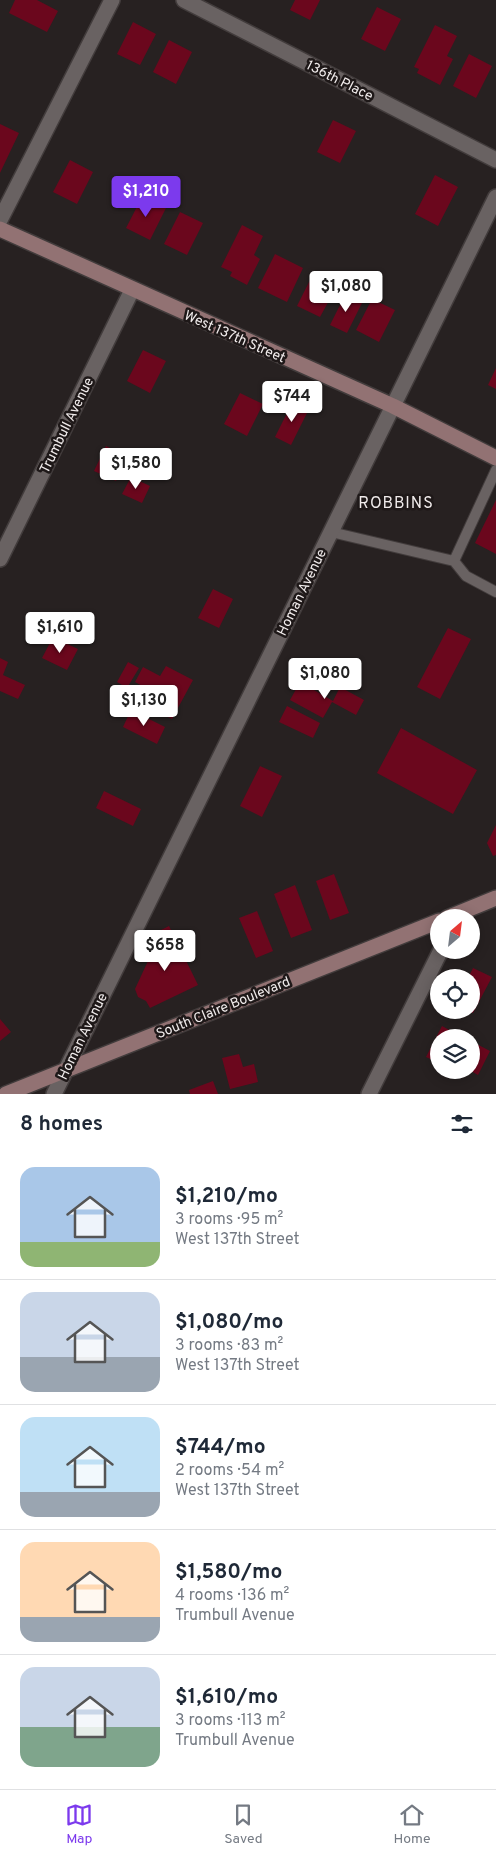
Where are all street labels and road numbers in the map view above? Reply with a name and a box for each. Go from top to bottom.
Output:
street label: 136th Place [303,57,376,105]
street label: West 137th Street [181,307,288,367]
street label: Trumbull Avenue [37,375,98,476]
street label: Homan Avenue [274,546,331,639]
street label: South Claire Boulevard [154,974,293,1043]
street label: Homan Avenue [55,990,112,1083]

